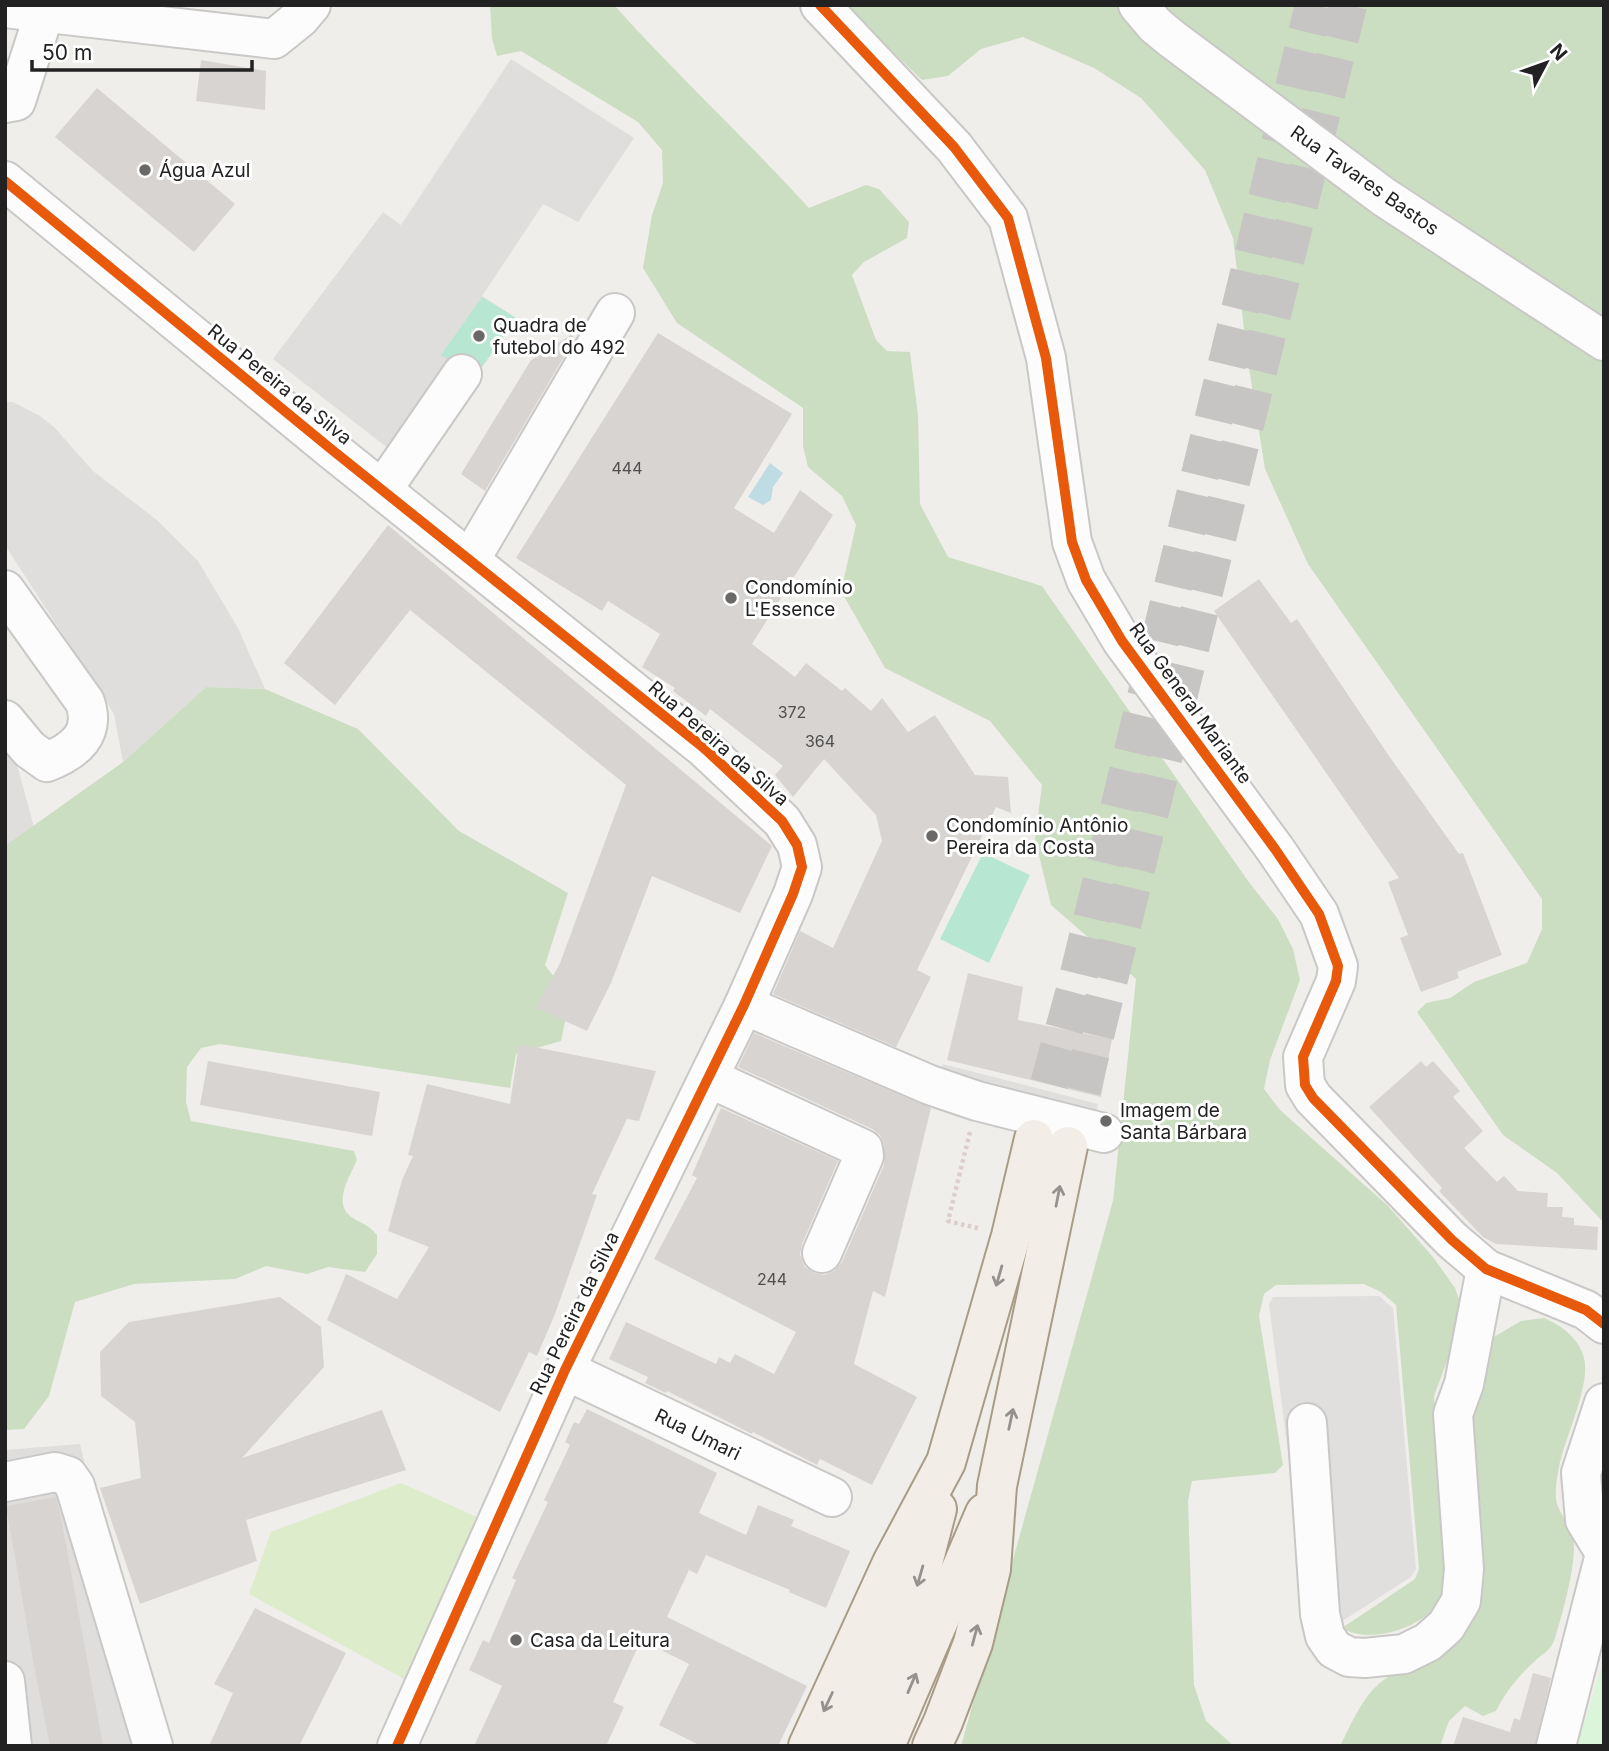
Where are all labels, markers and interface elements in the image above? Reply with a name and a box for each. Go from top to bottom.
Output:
scale bar [32,28,252,72]
north arrow [1511,28,1581,98]
text: N [1545,39,1572,65]
text: 50 m [42,40,92,65]
street label: Rua Tavares Bastos [1286,121,1443,240]
place label: Água Azul [159,158,250,182]
marker: Água Azul [137,162,153,178]
place label: Quadra de futebol do 492 [493,314,625,359]
street label: Rua Pereira da Silva [203,319,356,450]
marker: Quadra de futebol do 492 [471,328,487,344]
house number: 444 [611,458,643,478]
place label: Condomínio L'Essence [745,576,853,621]
marker: Condomínio L'Essence [723,590,739,606]
street label: Rua General Mariante [1124,618,1257,788]
street label: Rua Pereira da Silva [644,676,794,811]
house number: 372 [778,702,806,722]
house number: 364 [805,731,835,751]
place label: Condomínio Antônio Pereira da Costa [946,814,1128,859]
marker: Condomínio Antônio Pereira da Costa [924,828,940,844]
place label: Imagem de Santa Bárbara [1120,1099,1247,1144]
marker: Imagem de Santa Bárbara [1098,1113,1114,1129]
one-way arrow [1052,1185,1066,1208]
street label: Rua Pereira da Silva [525,1228,624,1399]
one-way arrow [992,1265,1005,1287]
house number: 244 [757,1269,787,1289]
street label: Rua Umari [651,1404,745,1465]
one-way arrow [1005,1408,1019,1431]
one-way arrow [913,1565,926,1587]
one-way arrow [969,1624,982,1646]
place label: Casa da Leitura [530,1629,670,1652]
marker: Casa da Leitura [508,1632,524,1648]
one-way arrow [907,1673,920,1694]
one-way arrow [821,1691,834,1712]

